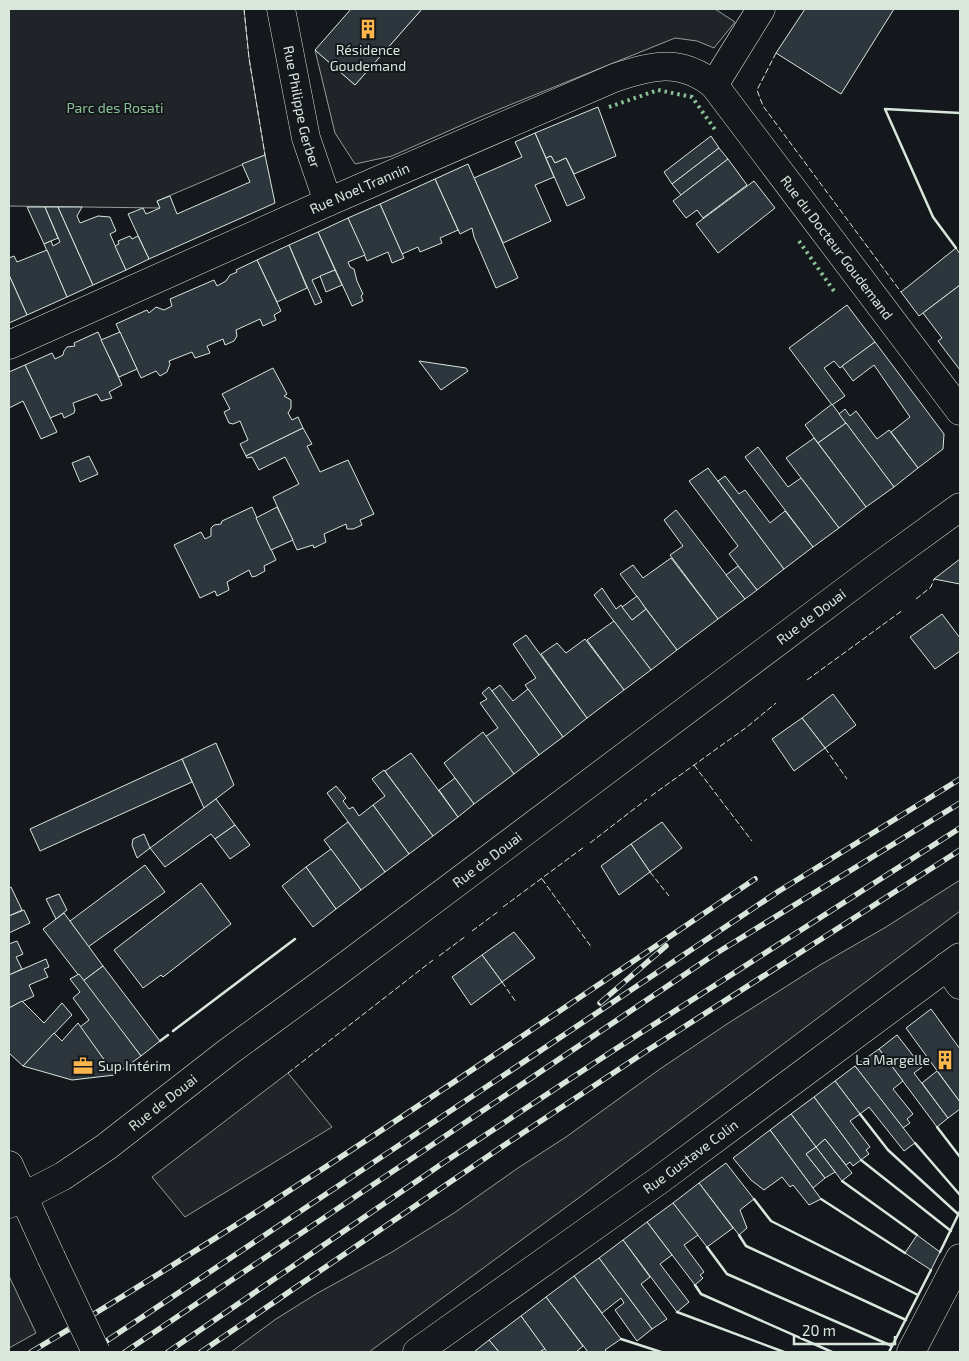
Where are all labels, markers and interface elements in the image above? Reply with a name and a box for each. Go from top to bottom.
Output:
building icon: Résidence Goudemand [357,18,379,40]
place label: Résidence Goudemand [330,41,406,74]
street label: Rue Philippe Gerber [280,44,325,170]
park label: Parc des Rosati [66,99,164,116]
street label: Rue Noel Trannin [307,159,412,217]
street label: Rue du Docteur Goudemand [777,172,897,323]
street label: Rue de Douai [773,585,849,648]
street label: Rue de Douai [449,828,525,891]
building icon: La Margelle [934,1049,956,1071]
place label: La Margelle [855,1051,930,1068]
office icon: Sup Intérim [72,1055,94,1077]
place label: Sup Intérim [98,1057,171,1074]
street label: Rue de Douai [125,1070,200,1134]
street label: Rue Gustave Colin [639,1116,741,1197]
scale bar [794,1314,895,1346]
text: 20 m [802,1321,836,1339]

